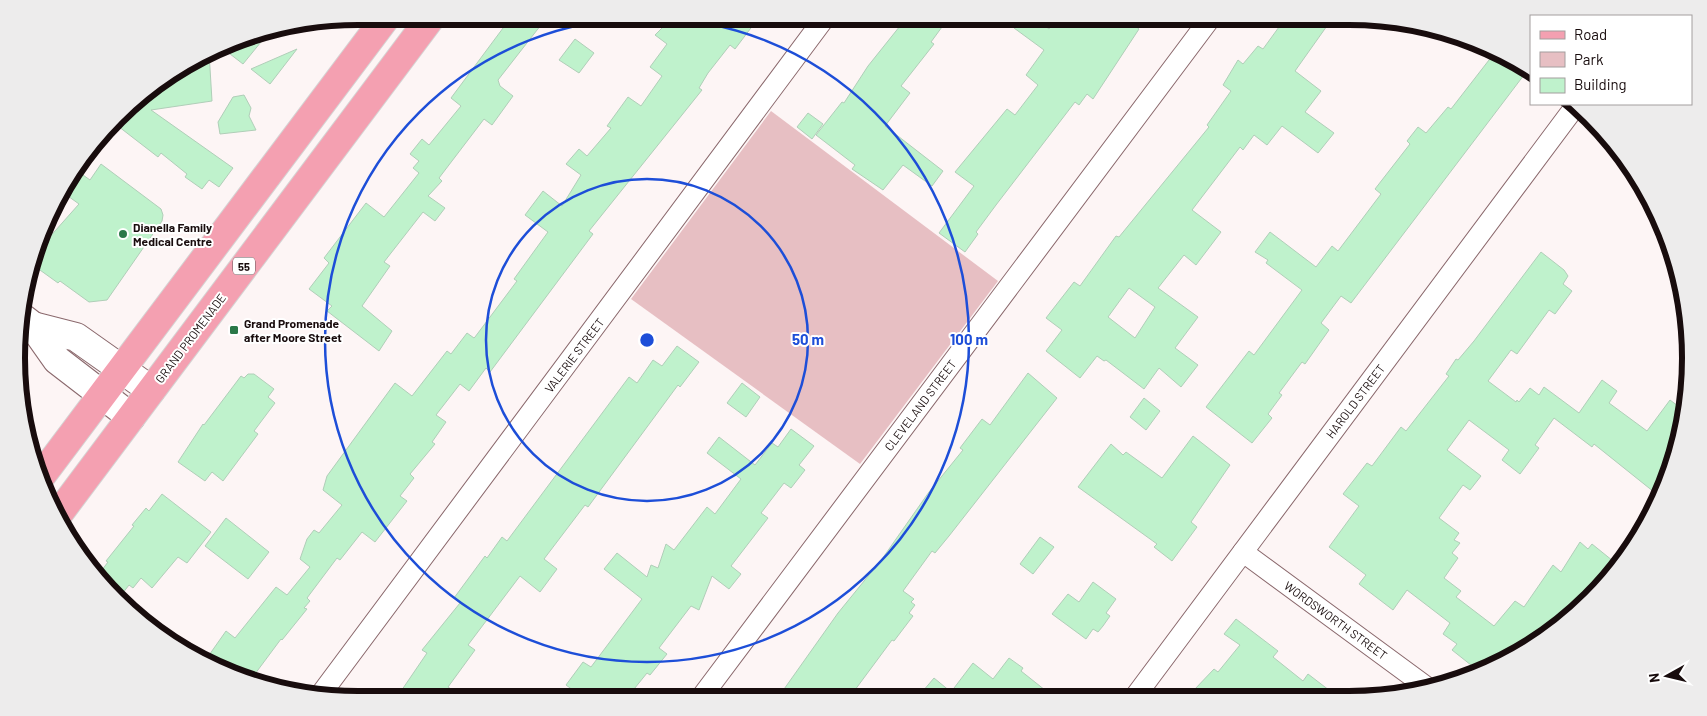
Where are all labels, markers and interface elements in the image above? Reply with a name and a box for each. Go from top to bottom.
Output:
legend [1530,15,1692,105]
text: Road [1574,25,1607,43]
text: Park [1574,50,1604,68]
text: Building [1574,75,1627,93]
place label: Dianella Family Medical Centre [133,220,212,248]
marker: Dianella Family Medical Centre [117,228,129,240]
road number: 55 [233,258,255,274]
street label: GRAND PROMENADE [152,291,228,385]
street label: VALERIE STREET [541,315,607,395]
place label: Grand Promenade after Moore Street [244,316,342,344]
marker: Grand Promenade after Moore Street [228,324,240,336]
text: 50 m [792,330,824,348]
text: 100 m [950,330,988,348]
centre of rings [638,331,656,349]
street label: CLEVELAND STREET [881,357,959,453]
street label: HAROLD STREET [1323,361,1387,441]
street label: WORDSWORTH STREET [1282,578,1390,662]
north arrow [1642,651,1692,701]
text: N [1645,672,1663,684]

